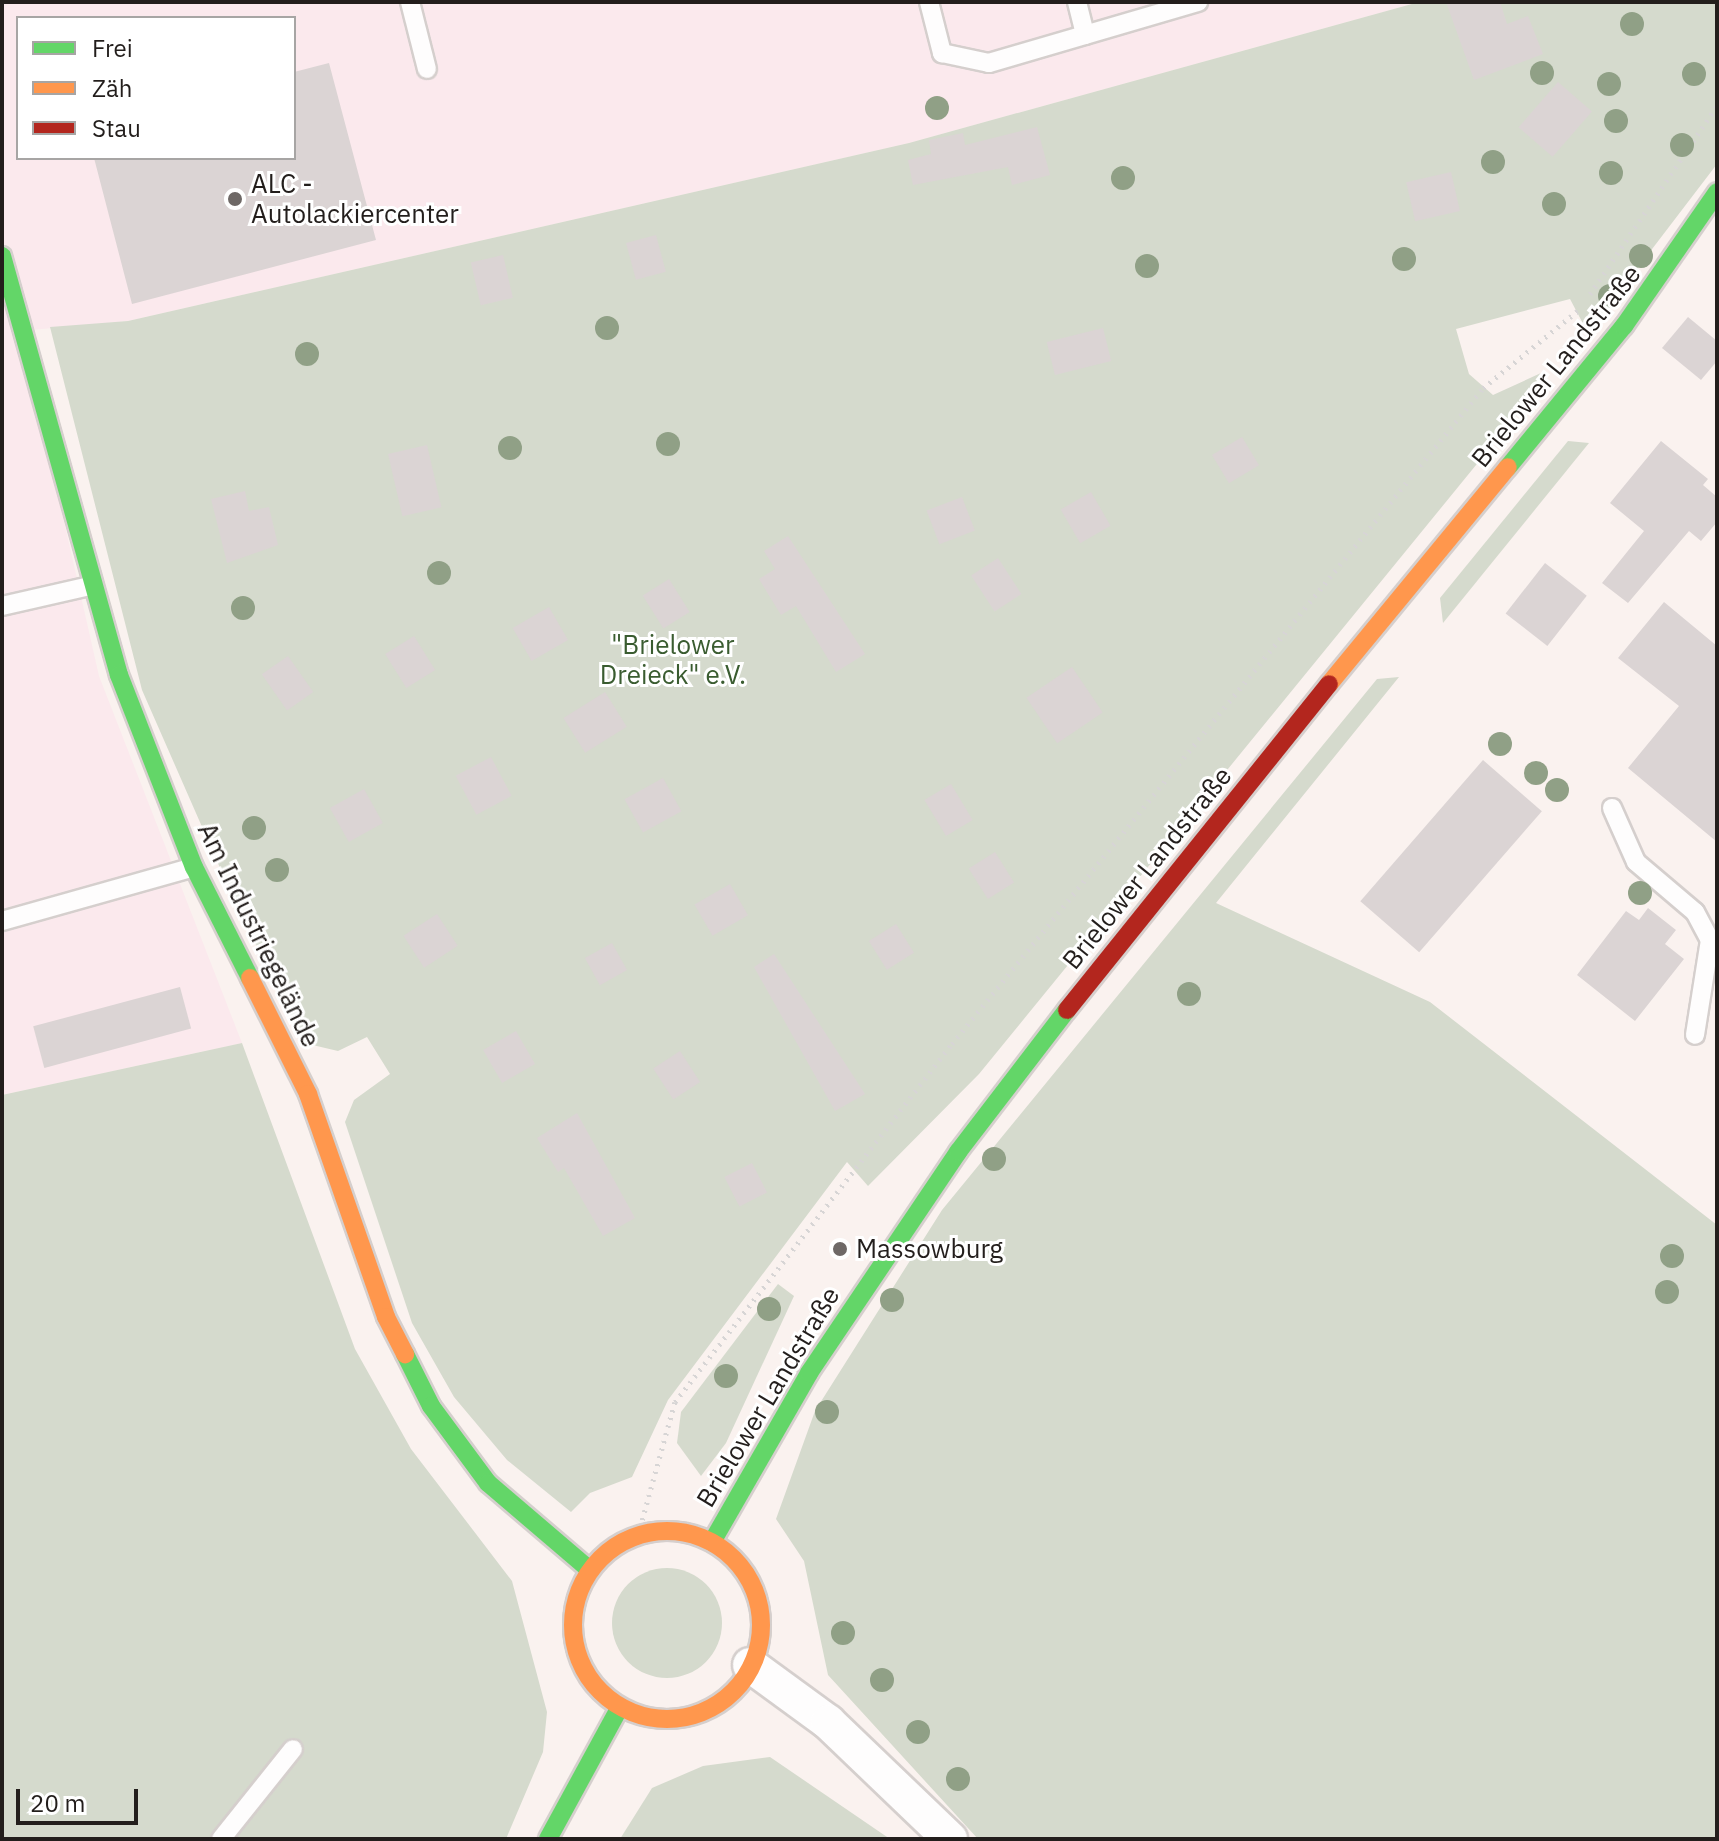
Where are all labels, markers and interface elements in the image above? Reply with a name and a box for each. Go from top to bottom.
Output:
legend [16,16,296,160]
text: Frei [92,32,133,64]
text: Zäh [92,72,132,104]
text: Stau [92,112,141,144]
place label: ALC - Autolackiercenter [251,168,459,230]
marker: ALC - Autolackiercenter [226,190,244,208]
street label: Brielower Landstraße [1465,259,1647,473]
park label: "Brielower Dreieck" e.V. [600,629,746,690]
street label: Brielower Landstraße [1056,761,1238,975]
street label: Am Industriegelände [191,818,327,1052]
place label: Massowburg [856,1233,1003,1265]
marker: Massowburg [831,1240,849,1258]
street label: Brielower Landstraße [690,1281,846,1513]
scale bar [20,1773,142,1823]
text: 20 m [30,1787,85,1819]

